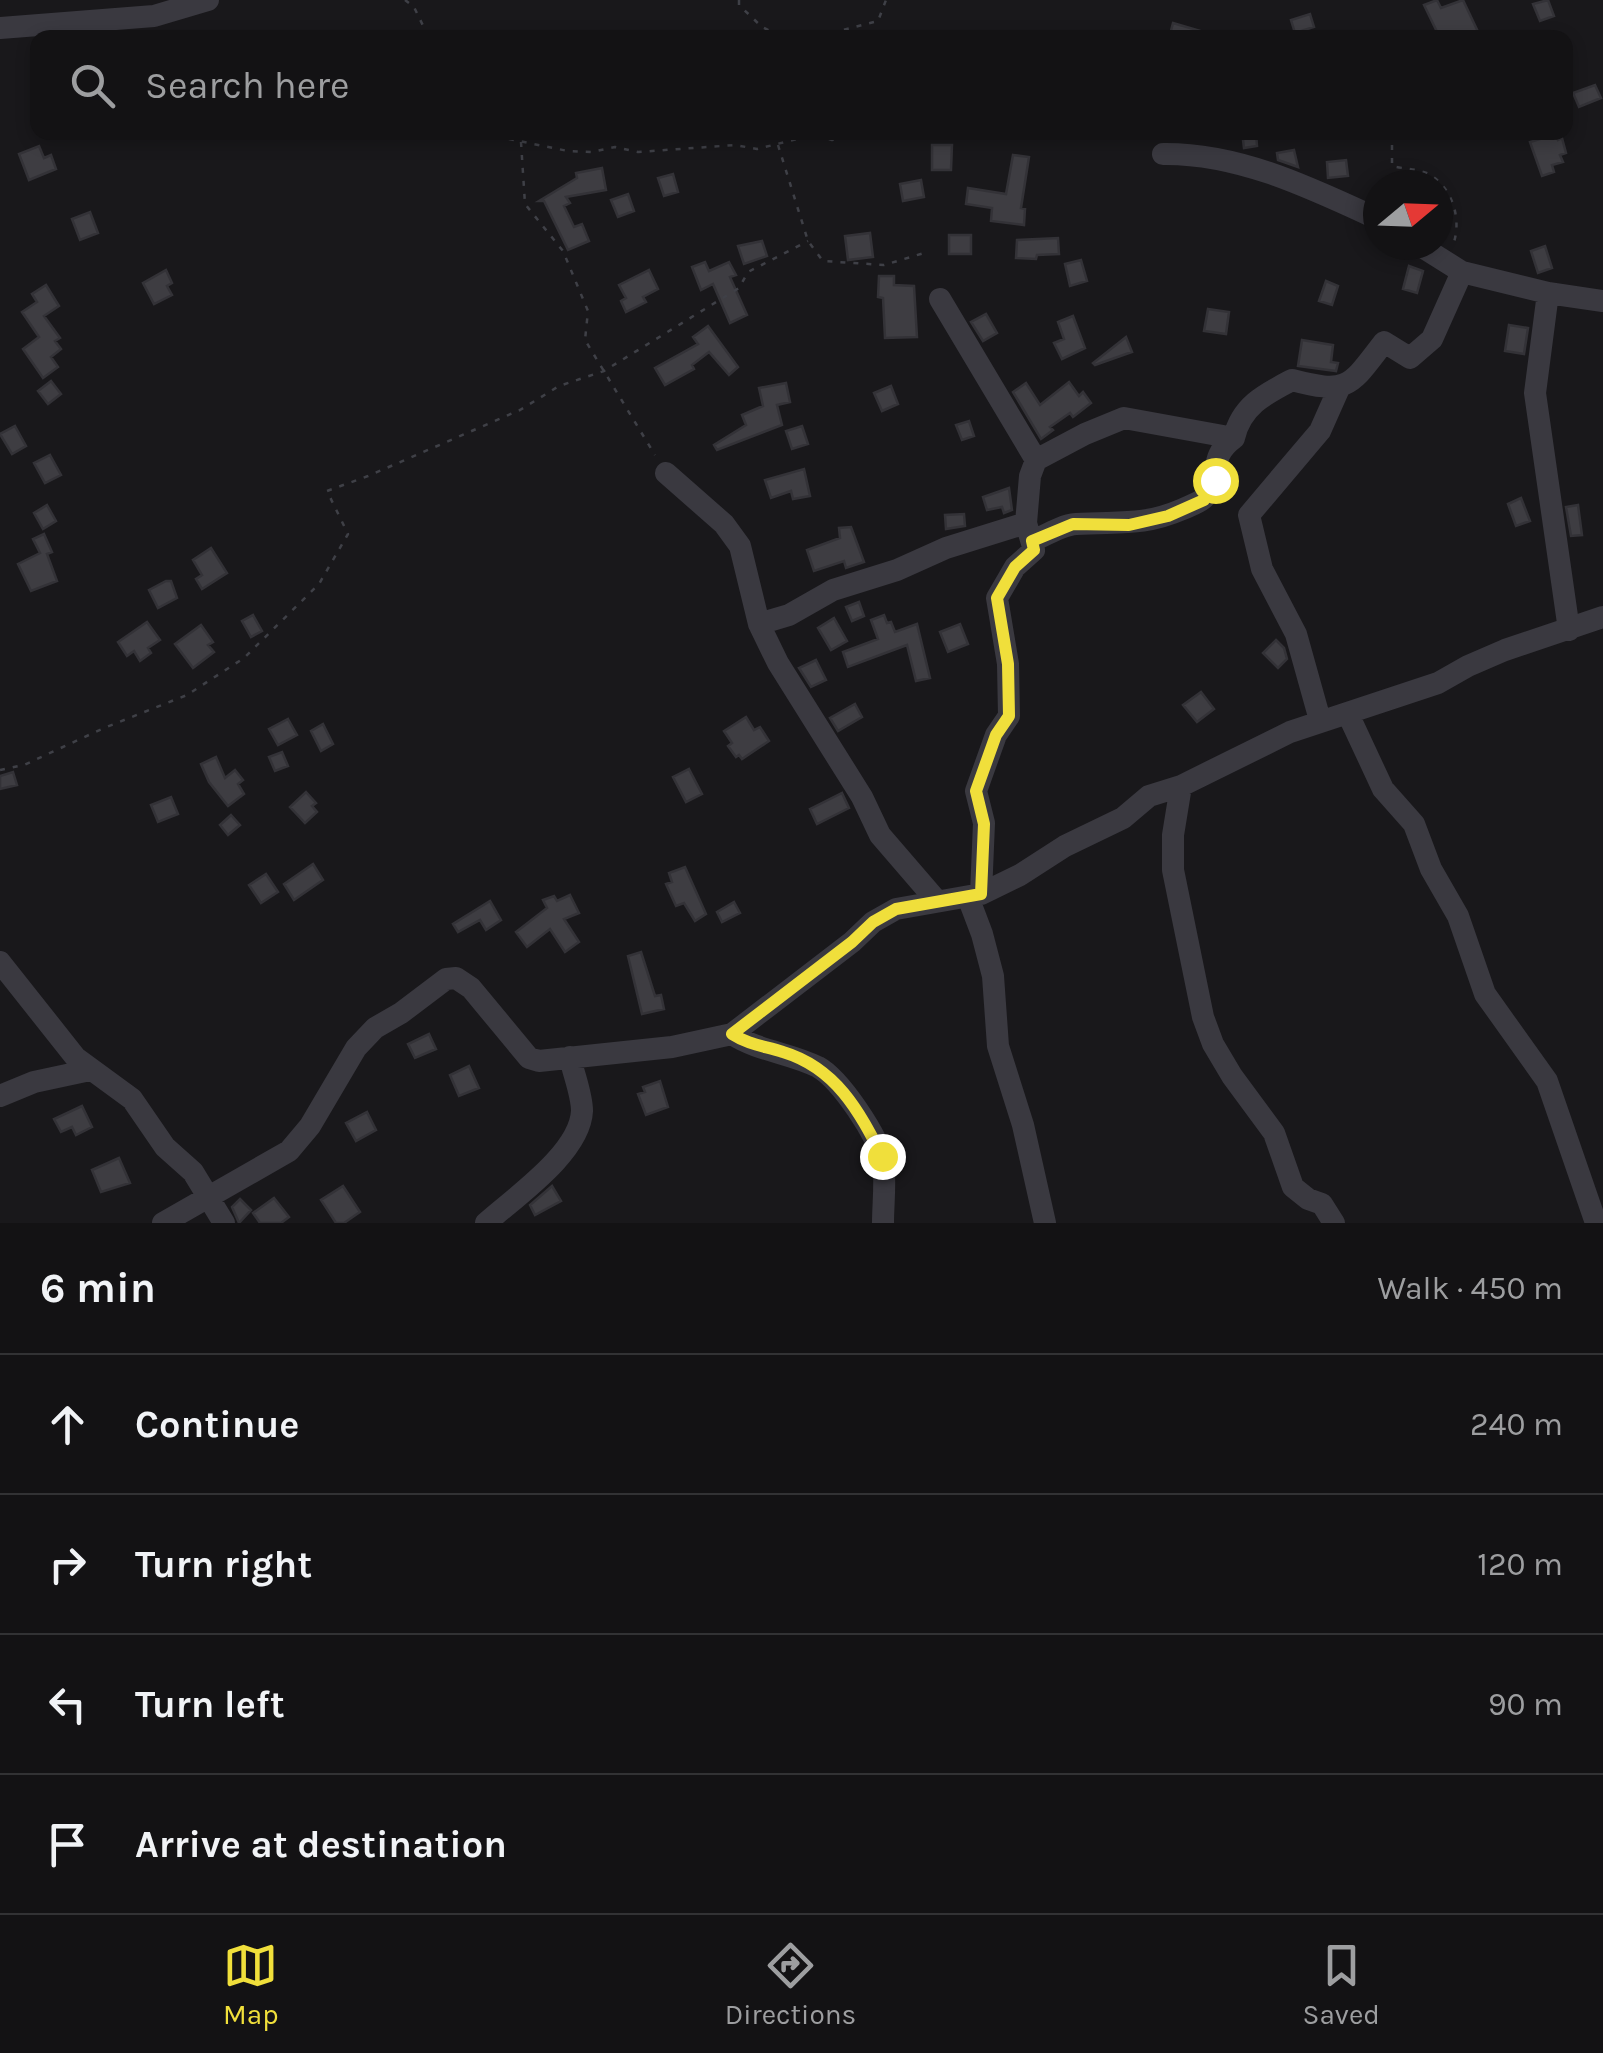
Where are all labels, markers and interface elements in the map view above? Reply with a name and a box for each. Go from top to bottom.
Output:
search box [30,30,1573,140]
icon: search [65,58,120,113]
text: Search here [145,63,349,108]
north arrow [1363,170,1453,260]
route start [1193,458,1239,504]
route end [860,1134,906,1180]
text: 6 min [40,1263,156,1313]
text: Walk · 450 m [1377,1270,1563,1307]
icon: ahead [40,1397,95,1452]
text: Continue [135,1402,299,1447]
text: 240 m [1470,1406,1563,1443]
icon: right [40,1537,95,1592]
text: Turn right [135,1542,312,1587]
text: 120 m [1477,1546,1563,1583]
icon: left [40,1677,95,1732]
text: Turn left [135,1682,285,1727]
text: 90 m [1488,1686,1563,1723]
icon: arrive [40,1817,95,1872]
text: Arrive at destination [135,1822,507,1867]
tab: Map [223,1938,279,2031]
tab: Directions [725,1938,856,2031]
tab: Saved [1302,1938,1380,2031]

